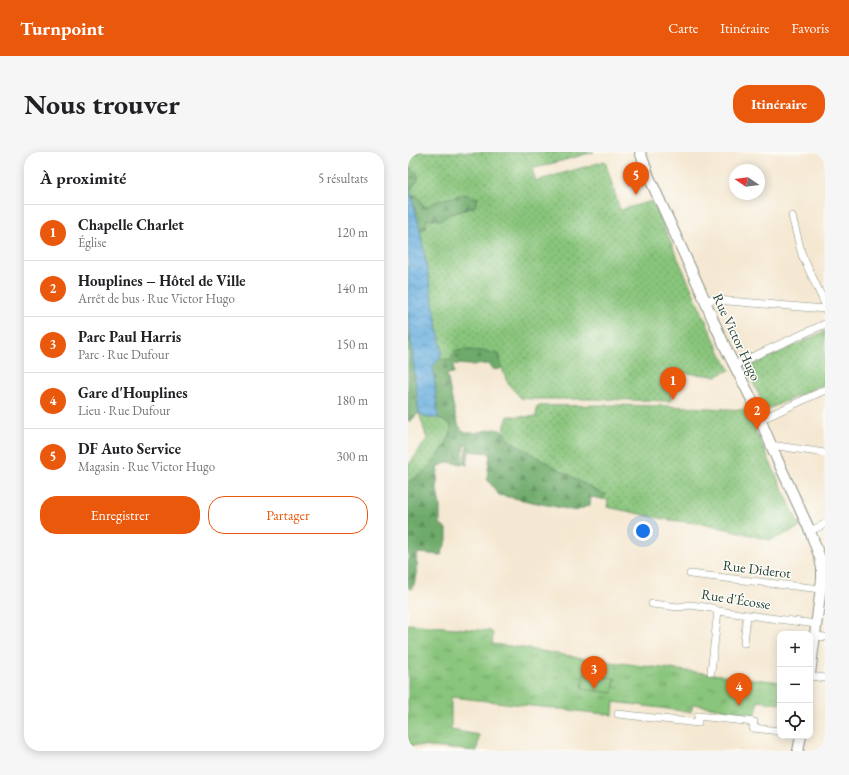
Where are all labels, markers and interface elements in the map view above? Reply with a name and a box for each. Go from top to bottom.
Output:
text: Turnpoint [20,16,104,41]
text: Carte [668,19,698,37]
text: Itinéraire [720,19,770,37]
text: Favoris [792,19,829,37]
button: Itinéraire [733,85,825,123]
text: Nous trouver [24,86,180,122]
pin: 5 [623,162,649,195]
north arrow [729,164,765,200]
text: À proximité [40,167,126,189]
text: 5 résultats [318,170,368,187]
text: Chapelle Charlet [78,215,184,234]
text: 1 [50,224,56,241]
text: 120 m [337,224,368,241]
text: Église [78,234,107,251]
text: Houplines – Hôtel de Ville [78,271,245,290]
text: 2 [50,280,56,297]
text: 140 m [337,280,368,297]
text: Arrêt de bus · Rue Victor Hugo [78,290,235,307]
street label: Rue Victor Hugo [709,290,765,384]
text: Parc Paul Harris [78,327,181,346]
text: 3 [50,336,56,353]
text: 150 m [337,336,368,353]
text: Parc · Rue Dufour [78,346,169,363]
pin: 1 [660,367,686,400]
text: Gare d'Houplines [78,383,188,402]
text: 4 [50,392,56,409]
text: 180 m [337,392,368,409]
pin: 2 [744,397,770,430]
text: Lieu · Rue Dufour [78,402,170,419]
text: DF Auto Service [78,439,181,458]
text: 5 [50,448,56,465]
text: 300 m [337,448,368,465]
text: Magasin · Rue Victor Hugo [78,458,215,475]
button: Enregistrer [40,496,200,534]
button: Partager [208,496,368,534]
your location [633,521,653,541]
street label: Rue Diderot [722,556,793,582]
street label: Rue d'Écosse [700,585,772,613]
map controls [777,631,813,739]
button: + [777,631,813,667]
pin: 3 [581,656,607,689]
button: − [777,667,813,703]
pin: 4 [726,673,752,706]
button: locate [777,703,813,739]

